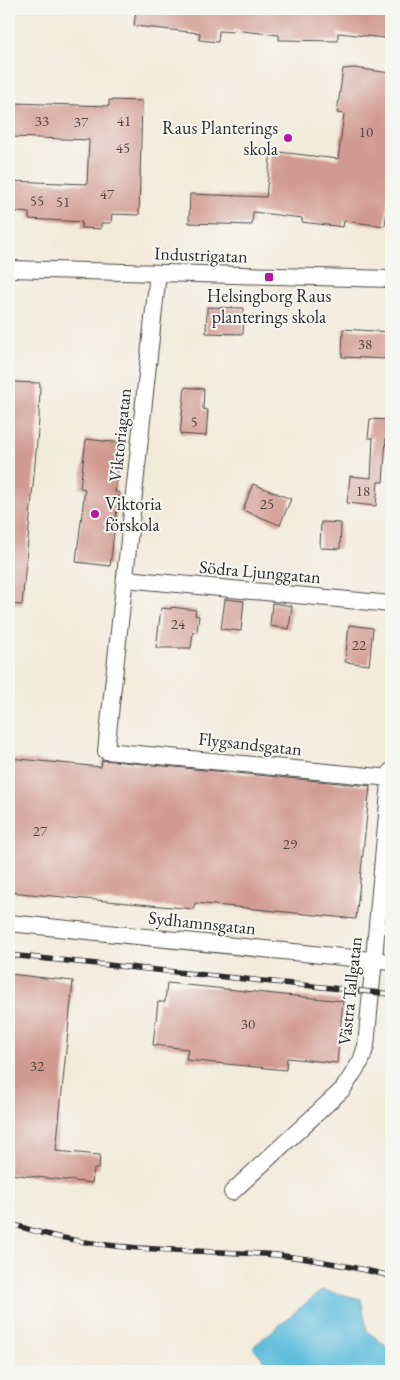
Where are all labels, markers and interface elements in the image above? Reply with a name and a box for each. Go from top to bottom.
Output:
house number: 33 [35,111,49,130]
house number: 41 [117,111,131,130]
house number: 37 [74,112,89,131]
place label: Raus Planterings skola [162,116,279,160]
house number: 10 [359,122,373,141]
marker: Raus Planterings skola [282,132,294,144]
house number: 45 [116,138,130,157]
house number: 47 [100,184,115,203]
house number: 55 [30,191,44,210]
house number: 51 [56,192,70,211]
street label: Industrigatan [154,241,249,268]
marker: Helsingborg Raus planterings skola [263,271,275,283]
place label: Helsingborg Raus planterings skola [207,284,331,328]
house number: 38 [358,334,372,353]
street label: Viktoriagatan [103,386,136,483]
house number: 5 [190,412,198,431]
house number: 18 [356,481,370,500]
place label: Viktoria förskola [105,492,163,536]
house number: 25 [260,494,274,513]
marker: Viktoria förskola [89,508,101,520]
street label: Södra Ljunggatan [198,555,322,588]
house number: 24 [171,614,186,633]
house number: 22 [352,635,367,654]
street label: Flygsandsgatan [197,727,303,760]
house number: 27 [33,821,48,840]
house number: 29 [283,834,297,853]
street label: Sydhamnsgatan [147,905,257,940]
street label: Västra Tallgatan [332,935,367,1046]
house number: 30 [241,1014,255,1033]
house number: 32 [30,1056,45,1075]

